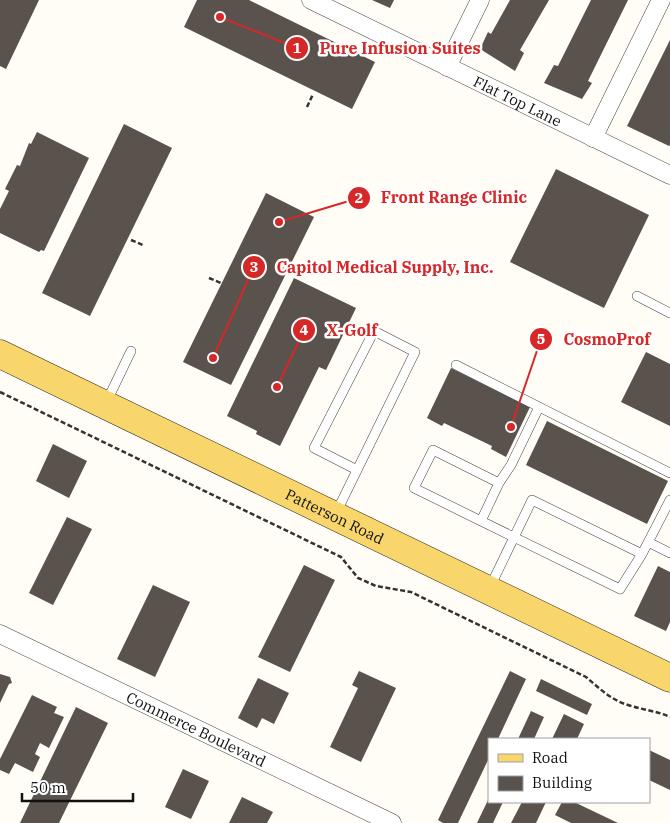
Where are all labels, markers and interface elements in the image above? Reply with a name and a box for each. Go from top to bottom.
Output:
callout: Pure Infusion Suites [284,33,490,64]
text: 1 [292,38,302,57]
text: Pure Infusion Suites [319,38,481,58]
street label: Flat Top Lane [471,71,565,130]
callout: Front Range Clinic [346,182,538,213]
text: Front Range Clinic [381,187,528,207]
text: 2 [354,188,364,207]
callout: Capitol Medical Supply, Inc. [242,252,504,283]
text: 3 [249,257,259,276]
text: Capitol Medical Supply, Inc. [277,257,493,277]
callout: X-Golf [292,315,387,346]
text: 4 [299,320,309,339]
text: X-Golf [327,320,379,340]
callout: CosmoProf [528,324,660,355]
text: 5 [536,329,546,348]
text: CosmoProf [564,329,652,349]
street label: Patterson Road [283,484,387,548]
street label: Commerce Boulevard [123,687,269,770]
legend [488,738,650,803]
text: Road [532,748,568,767]
scale bar [22,770,134,802]
text: Building [532,773,592,792]
text: 50 m [30,778,66,797]

